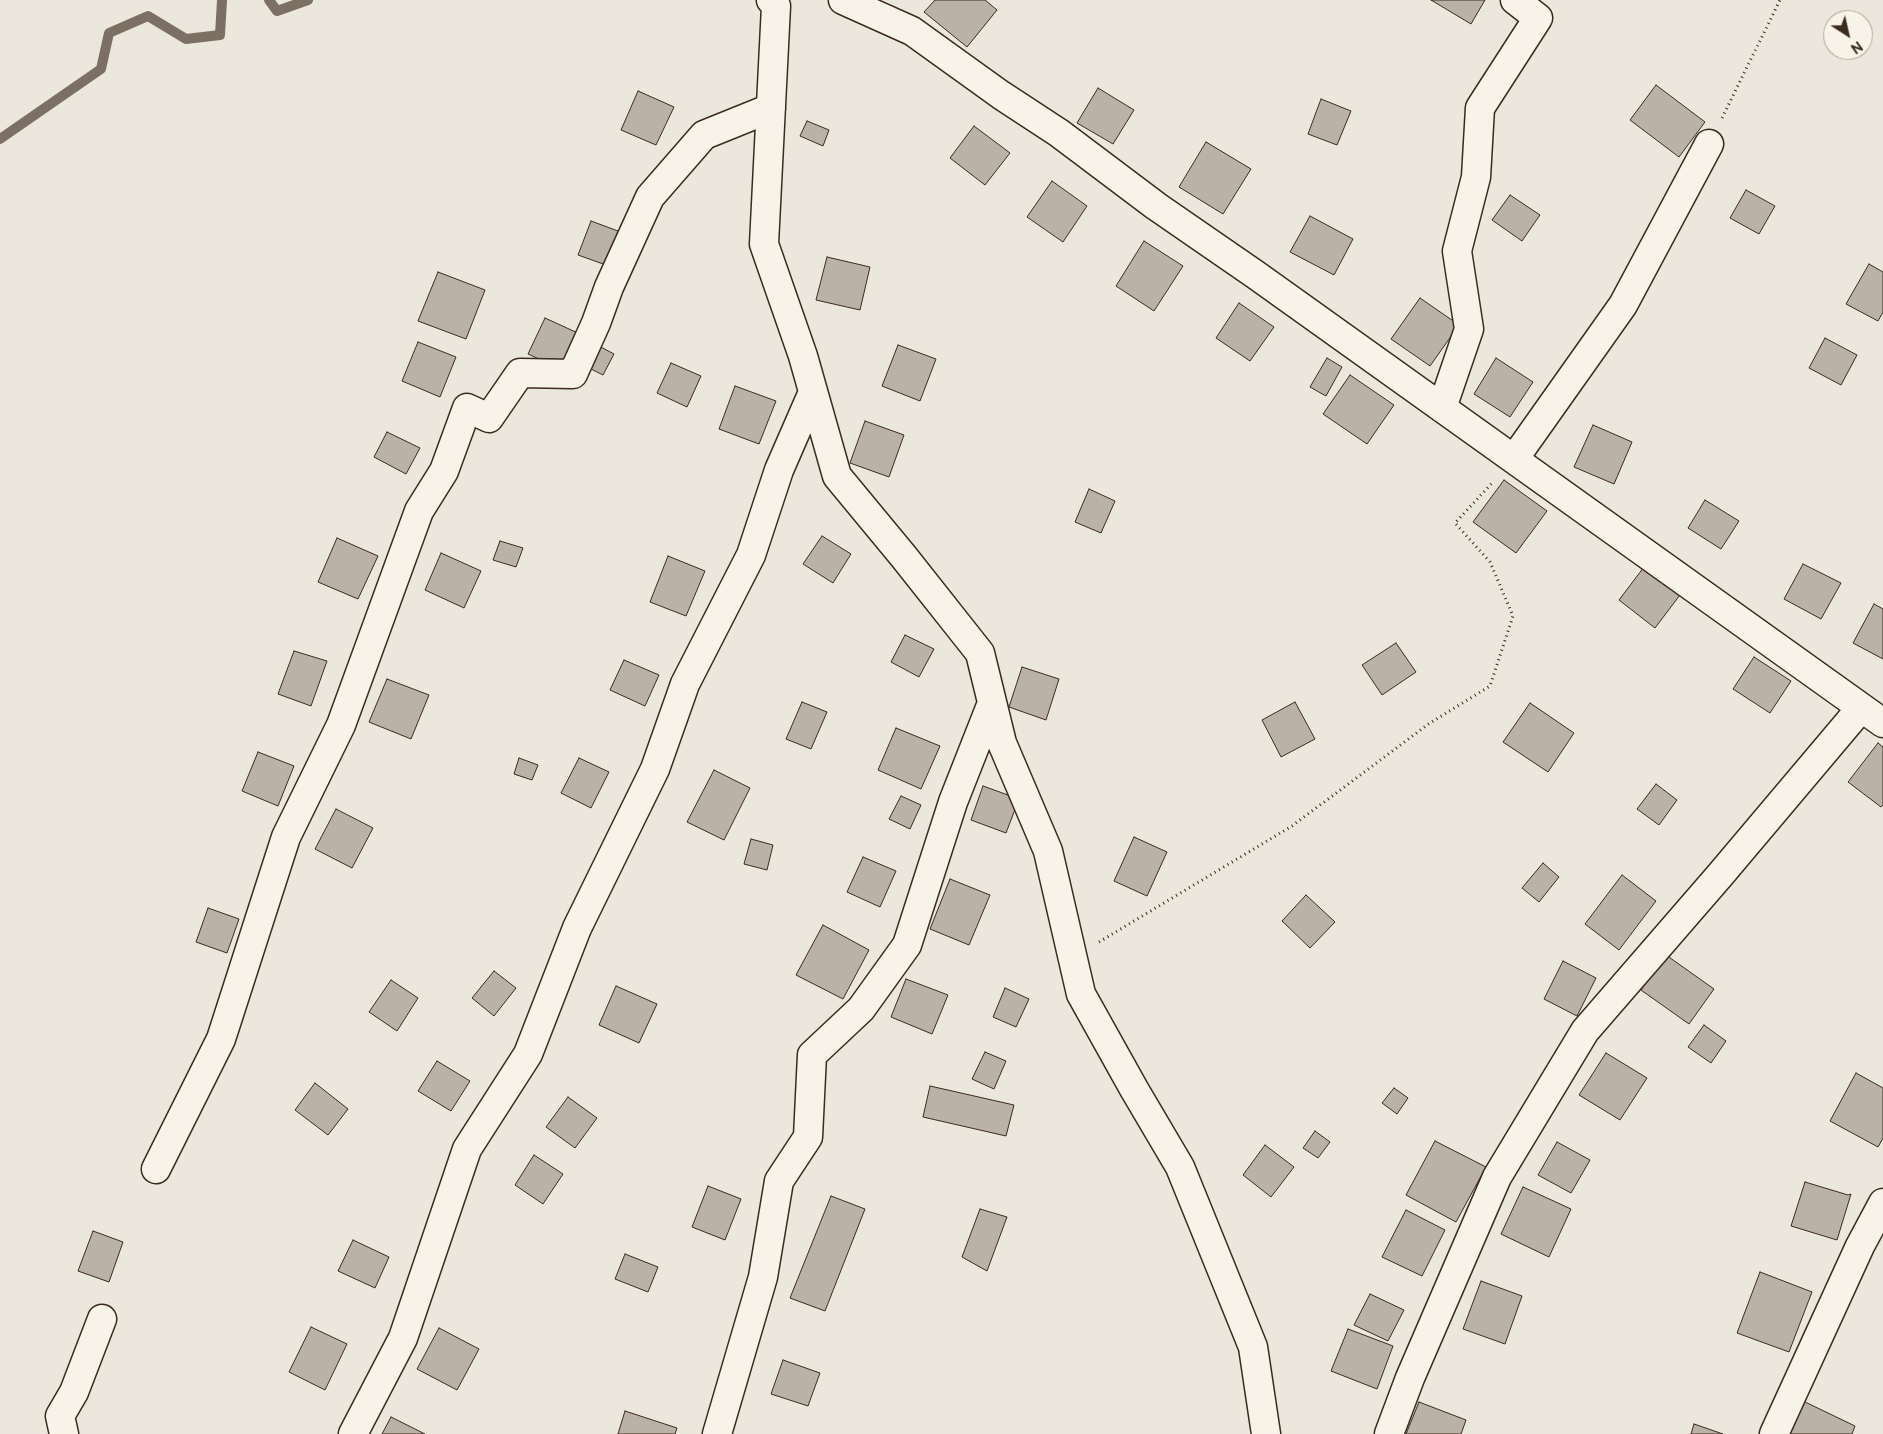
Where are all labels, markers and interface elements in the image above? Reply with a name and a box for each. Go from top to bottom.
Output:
north arrow [1823,10,1873,60]
text: N [1847,37,1866,57]

